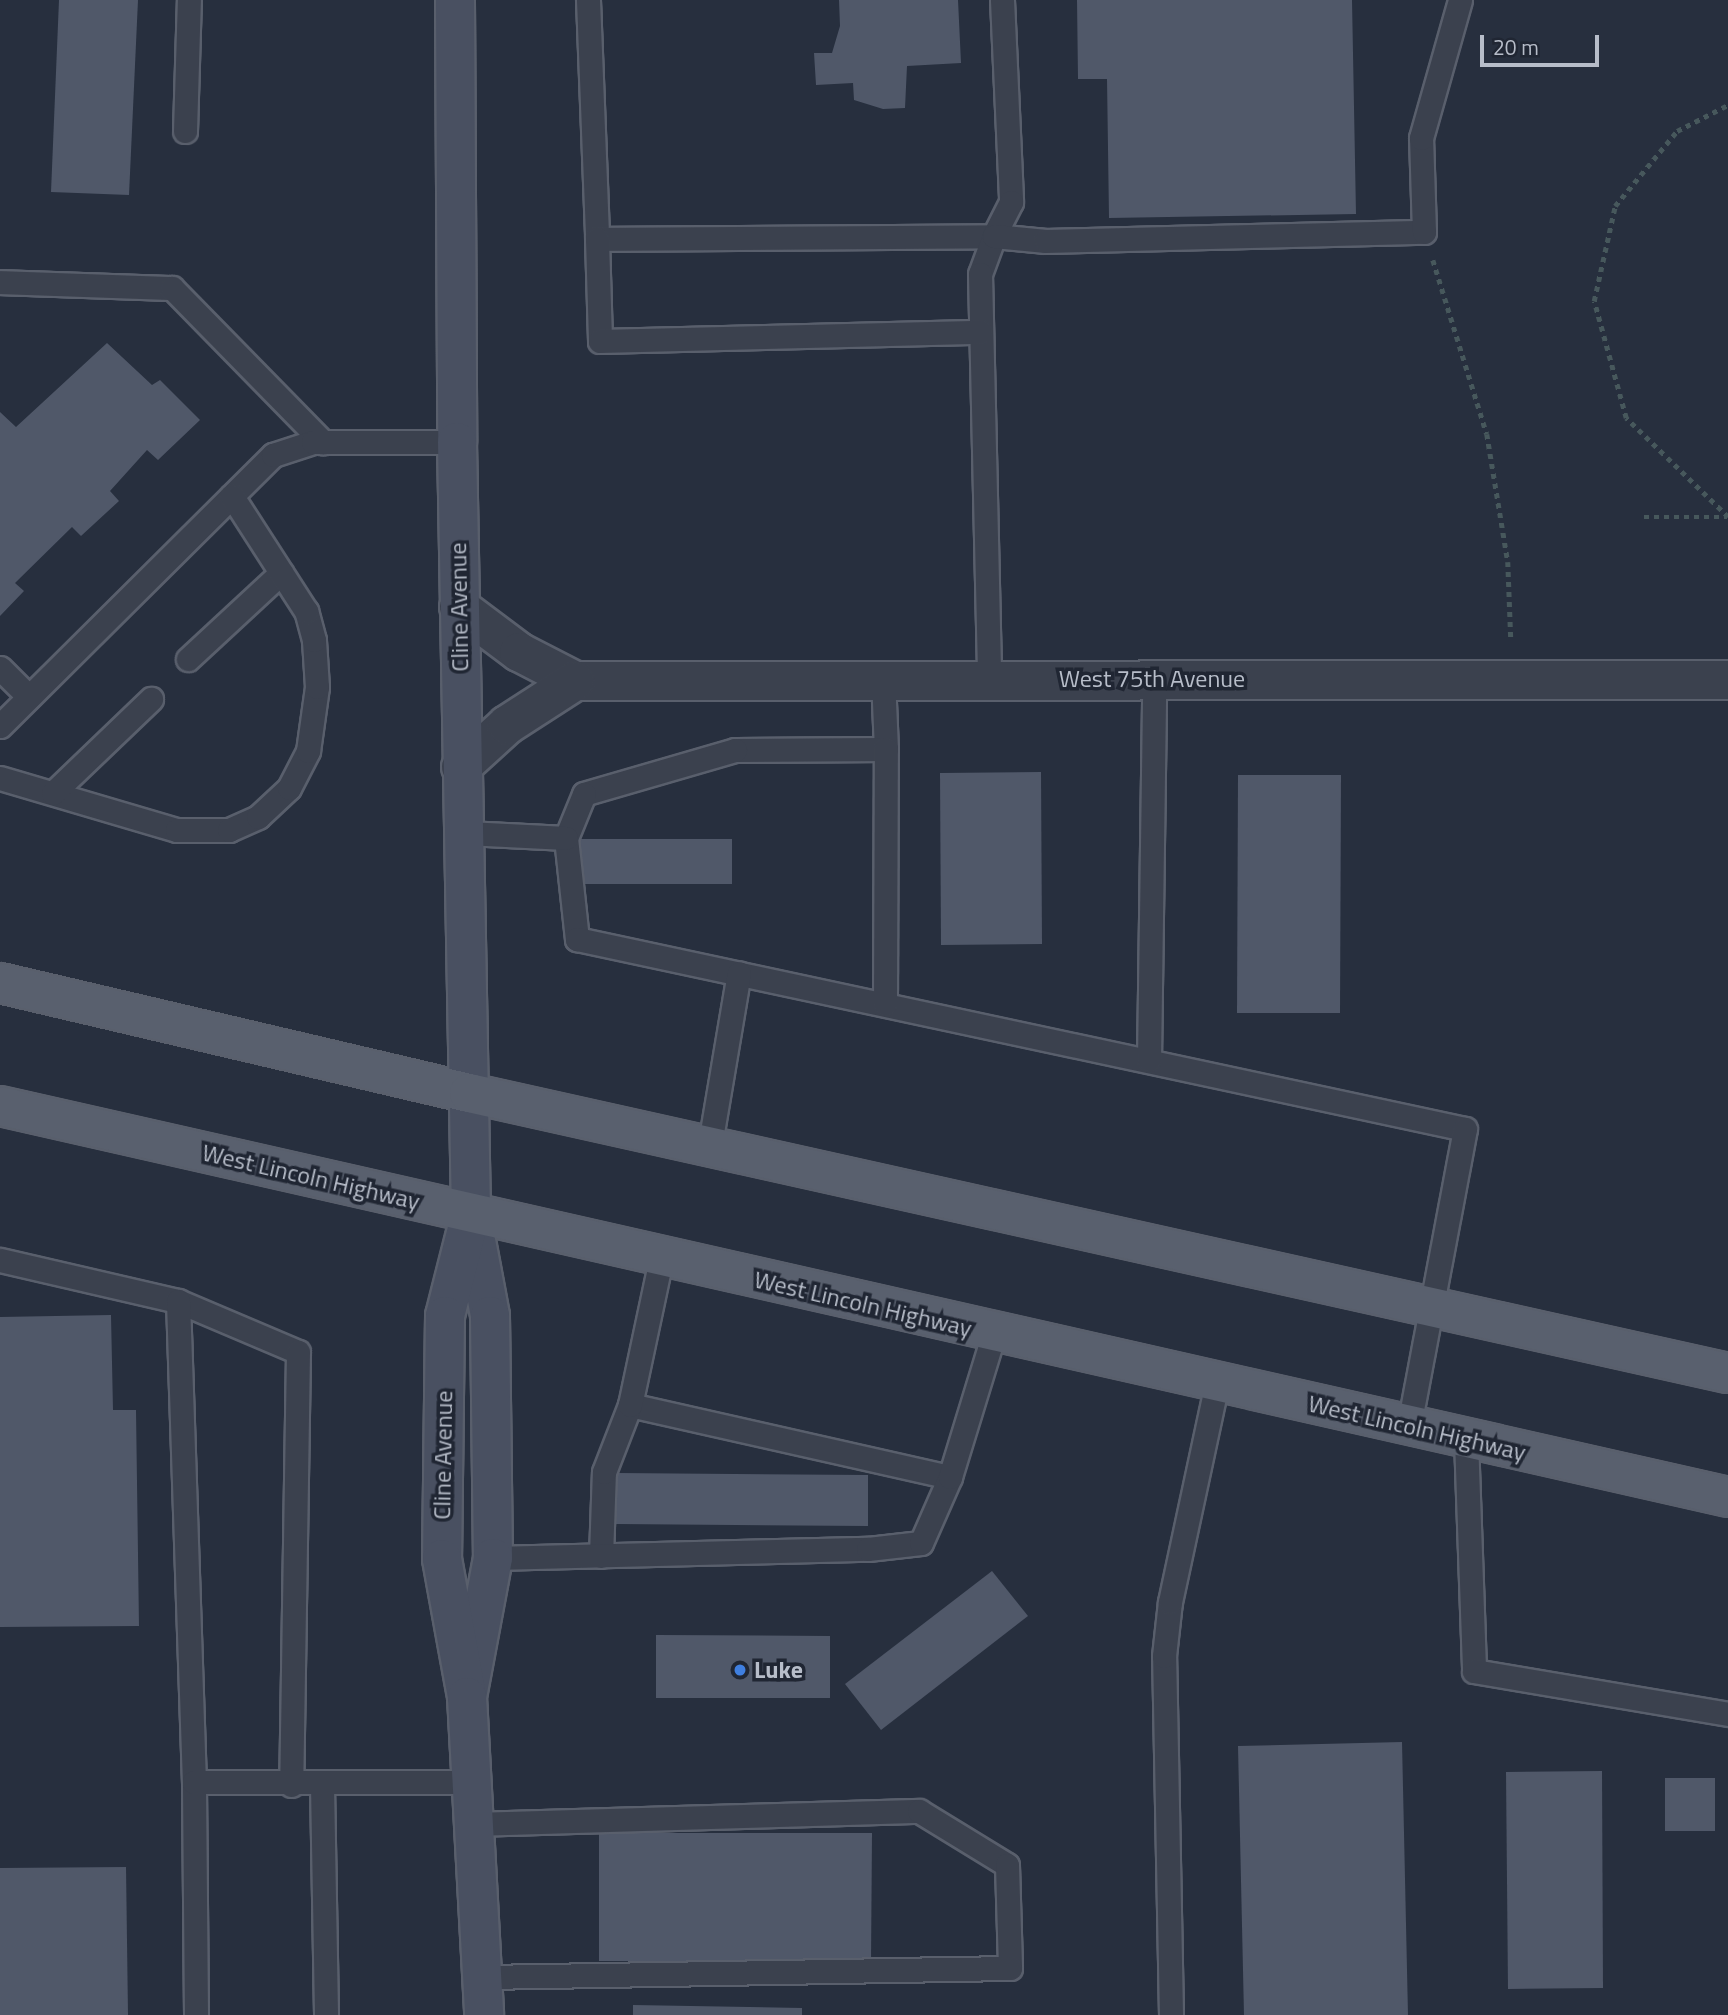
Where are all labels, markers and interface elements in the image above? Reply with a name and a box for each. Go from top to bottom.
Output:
scale bar [1483,21,1602,65]
text: 20 m [1493,31,1539,63]
street label: Cline Avenue [443,542,475,672]
street label: West 75th Avenue [1059,665,1245,693]
street label: West Lincoln Highway [199,1138,423,1216]
street label: West Lincoln Highway [751,1265,975,1343]
street label: West Lincoln Highway [1305,1389,1529,1467]
street label: Cline Avenue [427,1390,459,1520]
place label: Luke [754,1656,803,1684]
marker: Luke [732,1662,748,1678]

